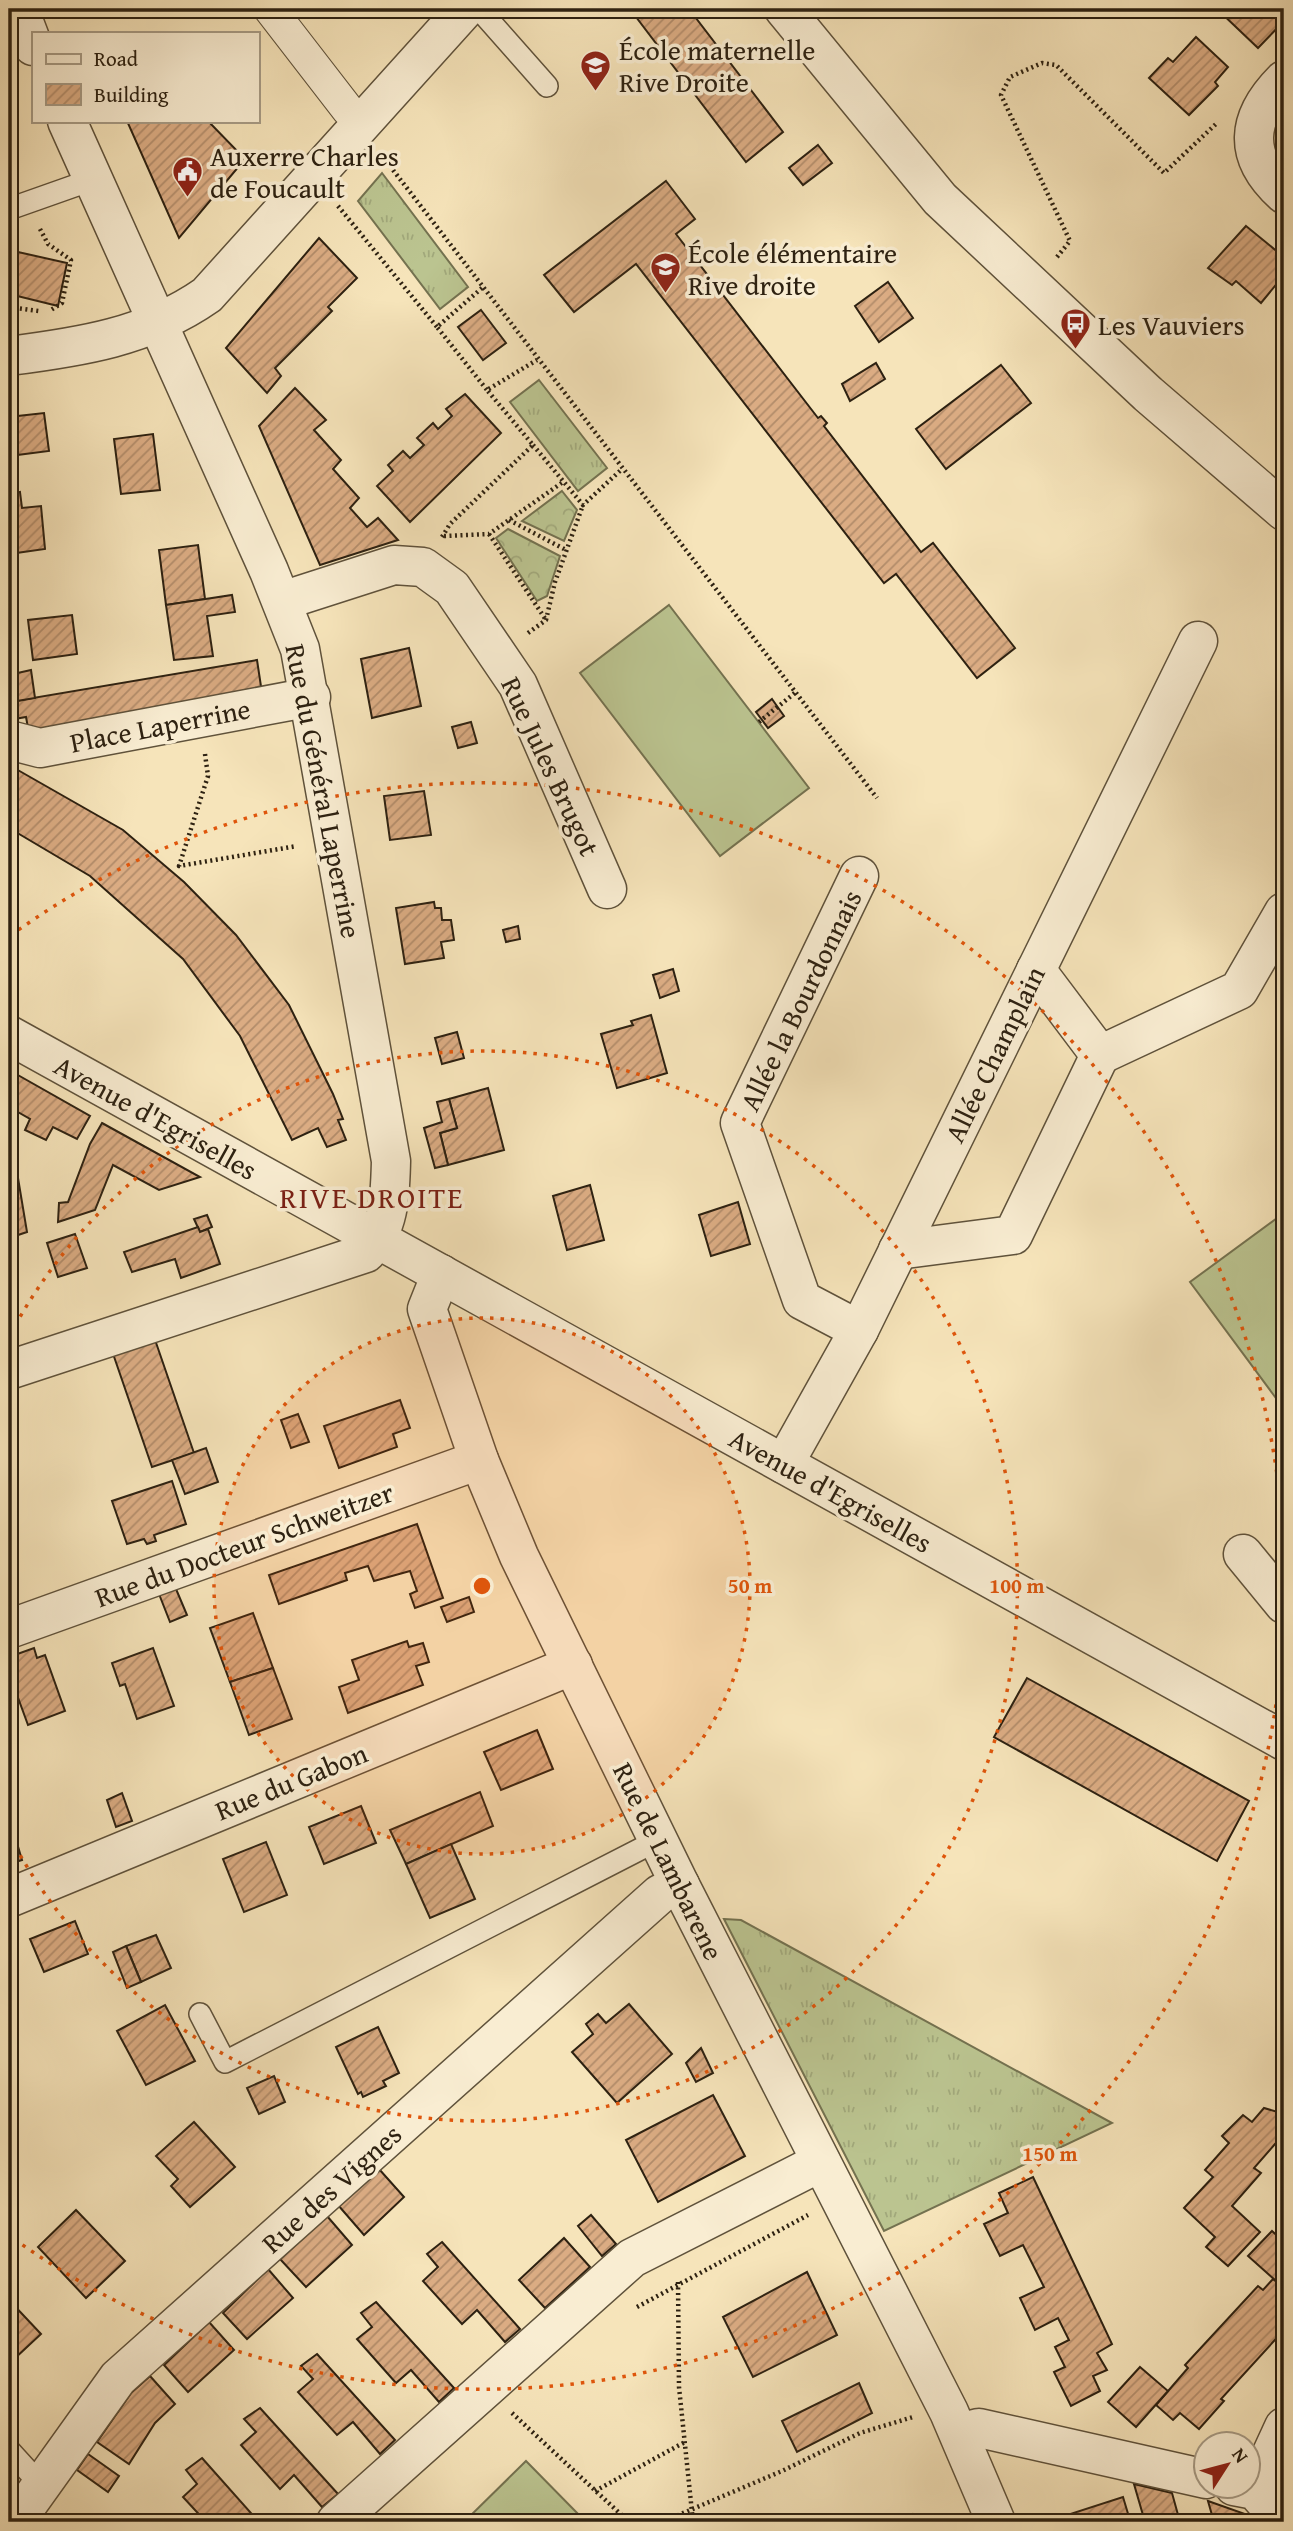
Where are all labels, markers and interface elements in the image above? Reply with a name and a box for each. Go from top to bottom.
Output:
place label: École maternelle Rive Droite [619,29,815,102]
legend [32,32,259,122]
text: Road [94,43,139,74]
school or university icon: École maternelle Rive Droite [579,48,613,92]
text: Building [94,79,169,110]
place label: Auxerre Charles de Foucault [210,135,399,208]
public building icon: Auxerre Charles de Foucault [170,154,204,198]
place label: École élémentaire Rive droite [688,232,897,305]
school or university icon: École élémentaire Rive droite [648,251,682,295]
place label: Les Vauviers [1098,304,1245,345]
bus stop icon: Les Vauviers [1058,307,1092,351]
street label: Rue du Général Laperrine [275,640,373,942]
street label: Rue Jules Brugot [492,670,611,862]
street label: Place Laperrine [66,687,254,763]
street label: Allée la Bourdonnais [729,882,871,1118]
street label: Allée Champlain [933,958,1055,1149]
street label: Avenue d'Egriselles [47,1044,265,1190]
district label: RIVE DROITE [280,1175,464,1219]
street label: Avenue d'Egriselles [722,1417,940,1563]
street label: Rue du Docteur Schweitzer [89,1471,399,1617]
text: 50 m [728,1570,772,1601]
text: 100 m [989,1570,1045,1601]
centre of rings [470,1574,494,1598]
street label: Rue du Gabon [209,1732,374,1830]
street label: Rue de Lambarene [603,1755,735,1967]
street label: Rue des Vignes [252,2114,410,2262]
text: 150 m [1022,2138,1078,2169]
north arrow [1192,2430,1262,2500]
text: N [1226,2442,1256,2469]

